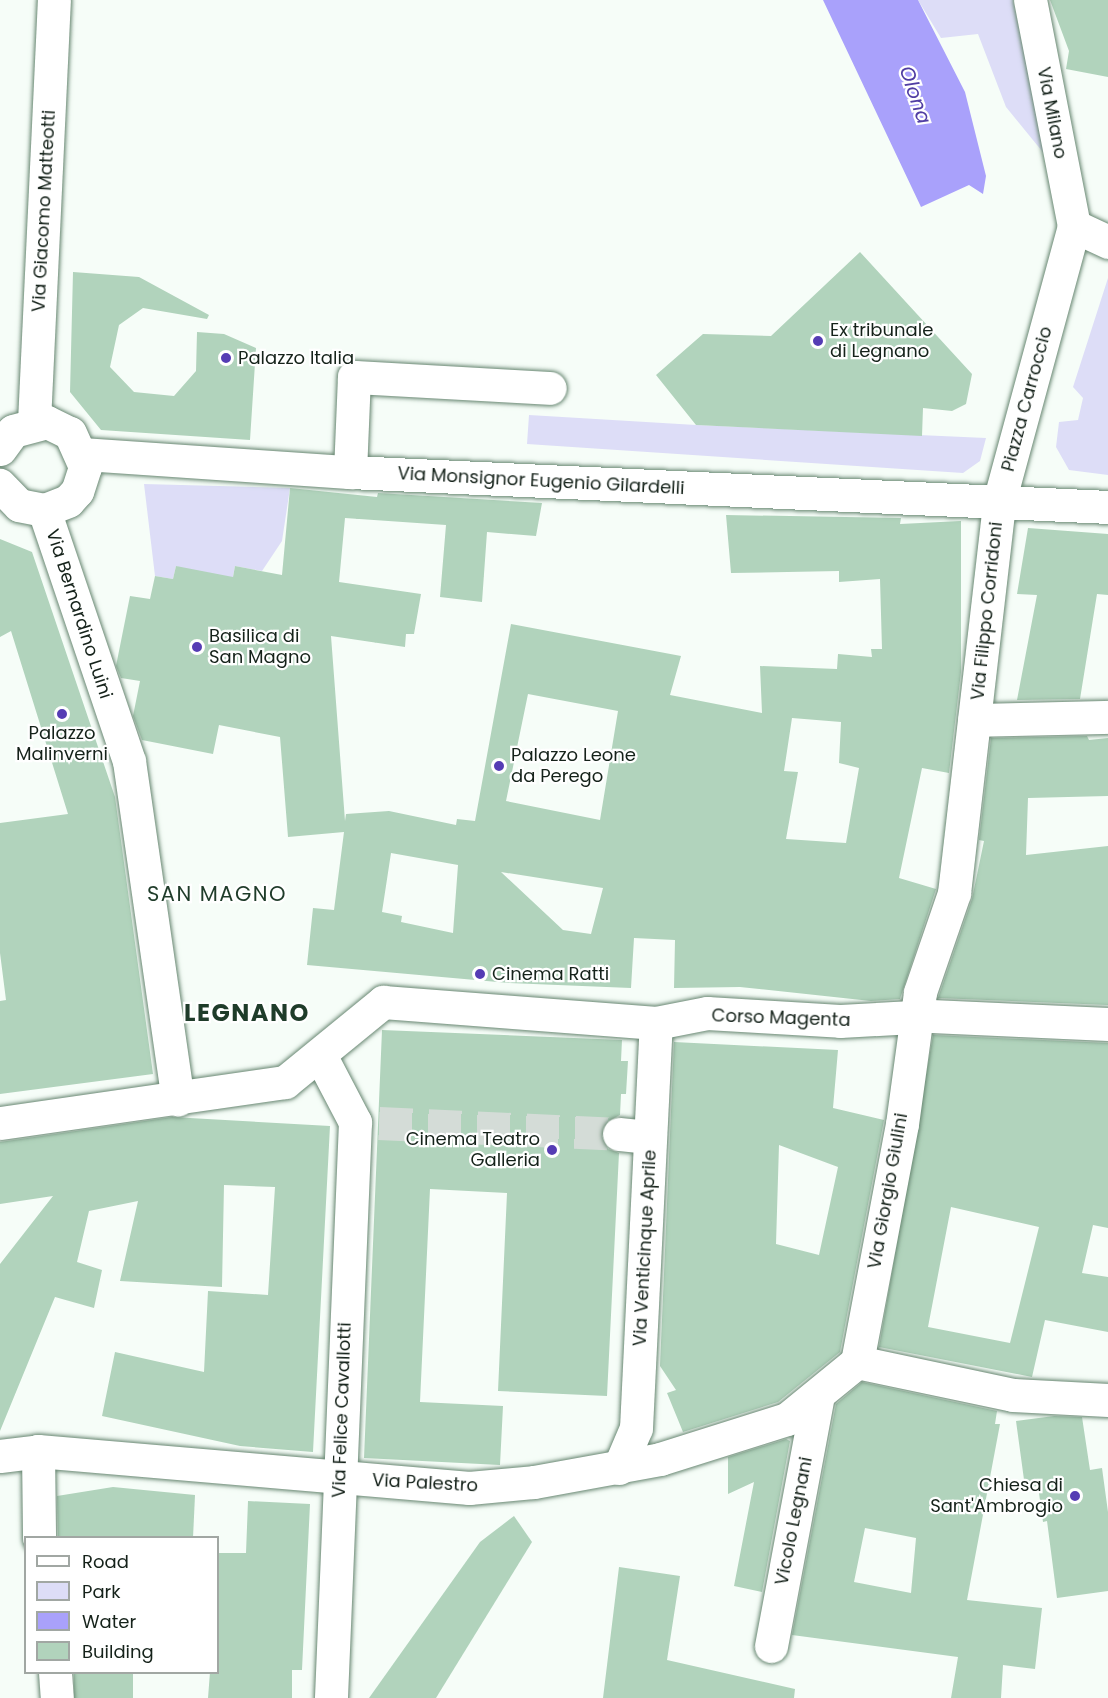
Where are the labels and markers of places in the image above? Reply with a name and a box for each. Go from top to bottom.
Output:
place label: Ex tribunale di Legnano [830,320,933,362]
marker: Ex tribunale di Legnano [811,334,825,348]
place label: Palazzo Italia [238,347,354,369]
marker: Palazzo Italia [219,351,233,365]
place label: Basilica di San Magno [209,626,311,668]
marker: Basilica di San Magno [190,640,204,654]
marker: Palazzo Malinverni [55,707,69,721]
place label: Palazzo Malinverni [16,723,108,766]
place label: Palazzo Leone da Perego [511,745,636,788]
marker: Palazzo Leone da Perego [492,759,506,773]
place label: Cinema Ratti [492,963,609,985]
marker: Cinema Ratti [473,967,487,981]
place label: Cinema Teatro Galleria [406,1129,540,1172]
marker: Cinema Teatro Galleria [545,1143,559,1157]
place label: Chiesa di Sant'Ambrogio [930,1475,1063,1518]
marker: Chiesa di Sant'Ambrogio [1068,1489,1082,1503]

